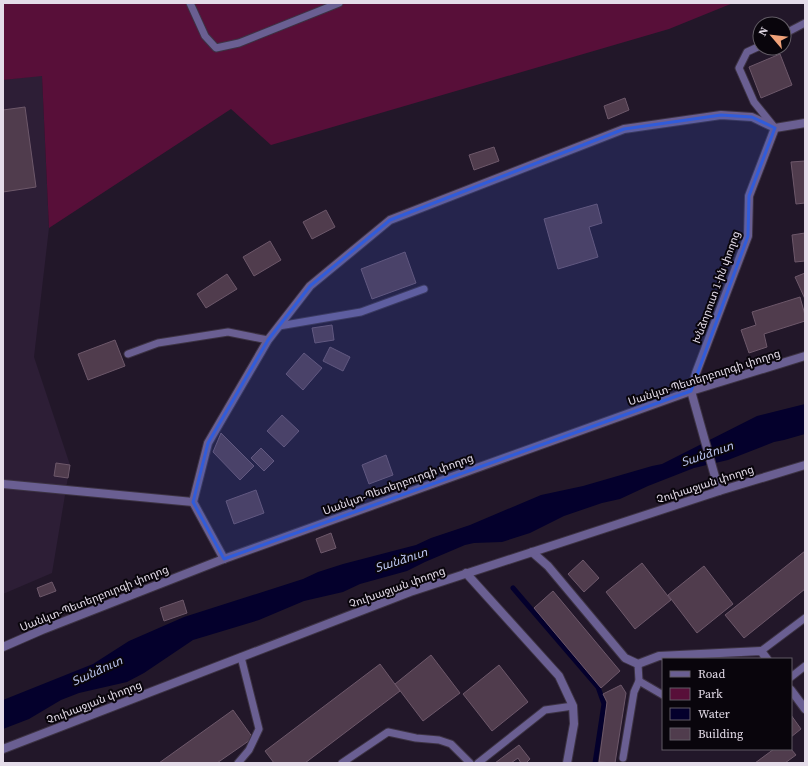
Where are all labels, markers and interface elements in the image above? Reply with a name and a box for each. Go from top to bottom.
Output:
north arrow [752,16,792,56]
text: N [755,24,772,39]
street label: Խնձորուտ 1-ին փողոց [689,229,744,346]
street label: Սանկտ-Պետերբուրգի փողոց [626,346,782,409]
water label: Տանձուտ [679,437,736,470]
street label: Սանկտ-Պետերբուրգի փողոց [321,450,476,519]
street label: Չուխաջյան փողոց [655,462,756,507]
water label: Տանձուտ [373,544,430,576]
street label: Սանկտ-Պետերբուրգի փողոց [18,562,171,635]
street label: Չուխաջյան փողոց [347,563,447,612]
water label: Տանձուտ [69,652,126,690]
legend [662,658,792,750]
text: Road [698,666,725,682]
street label: Չուխաջյան փողոց [44,677,144,728]
text: Park [698,686,723,702]
text: Water [698,706,730,722]
text: Building [698,726,743,742]

